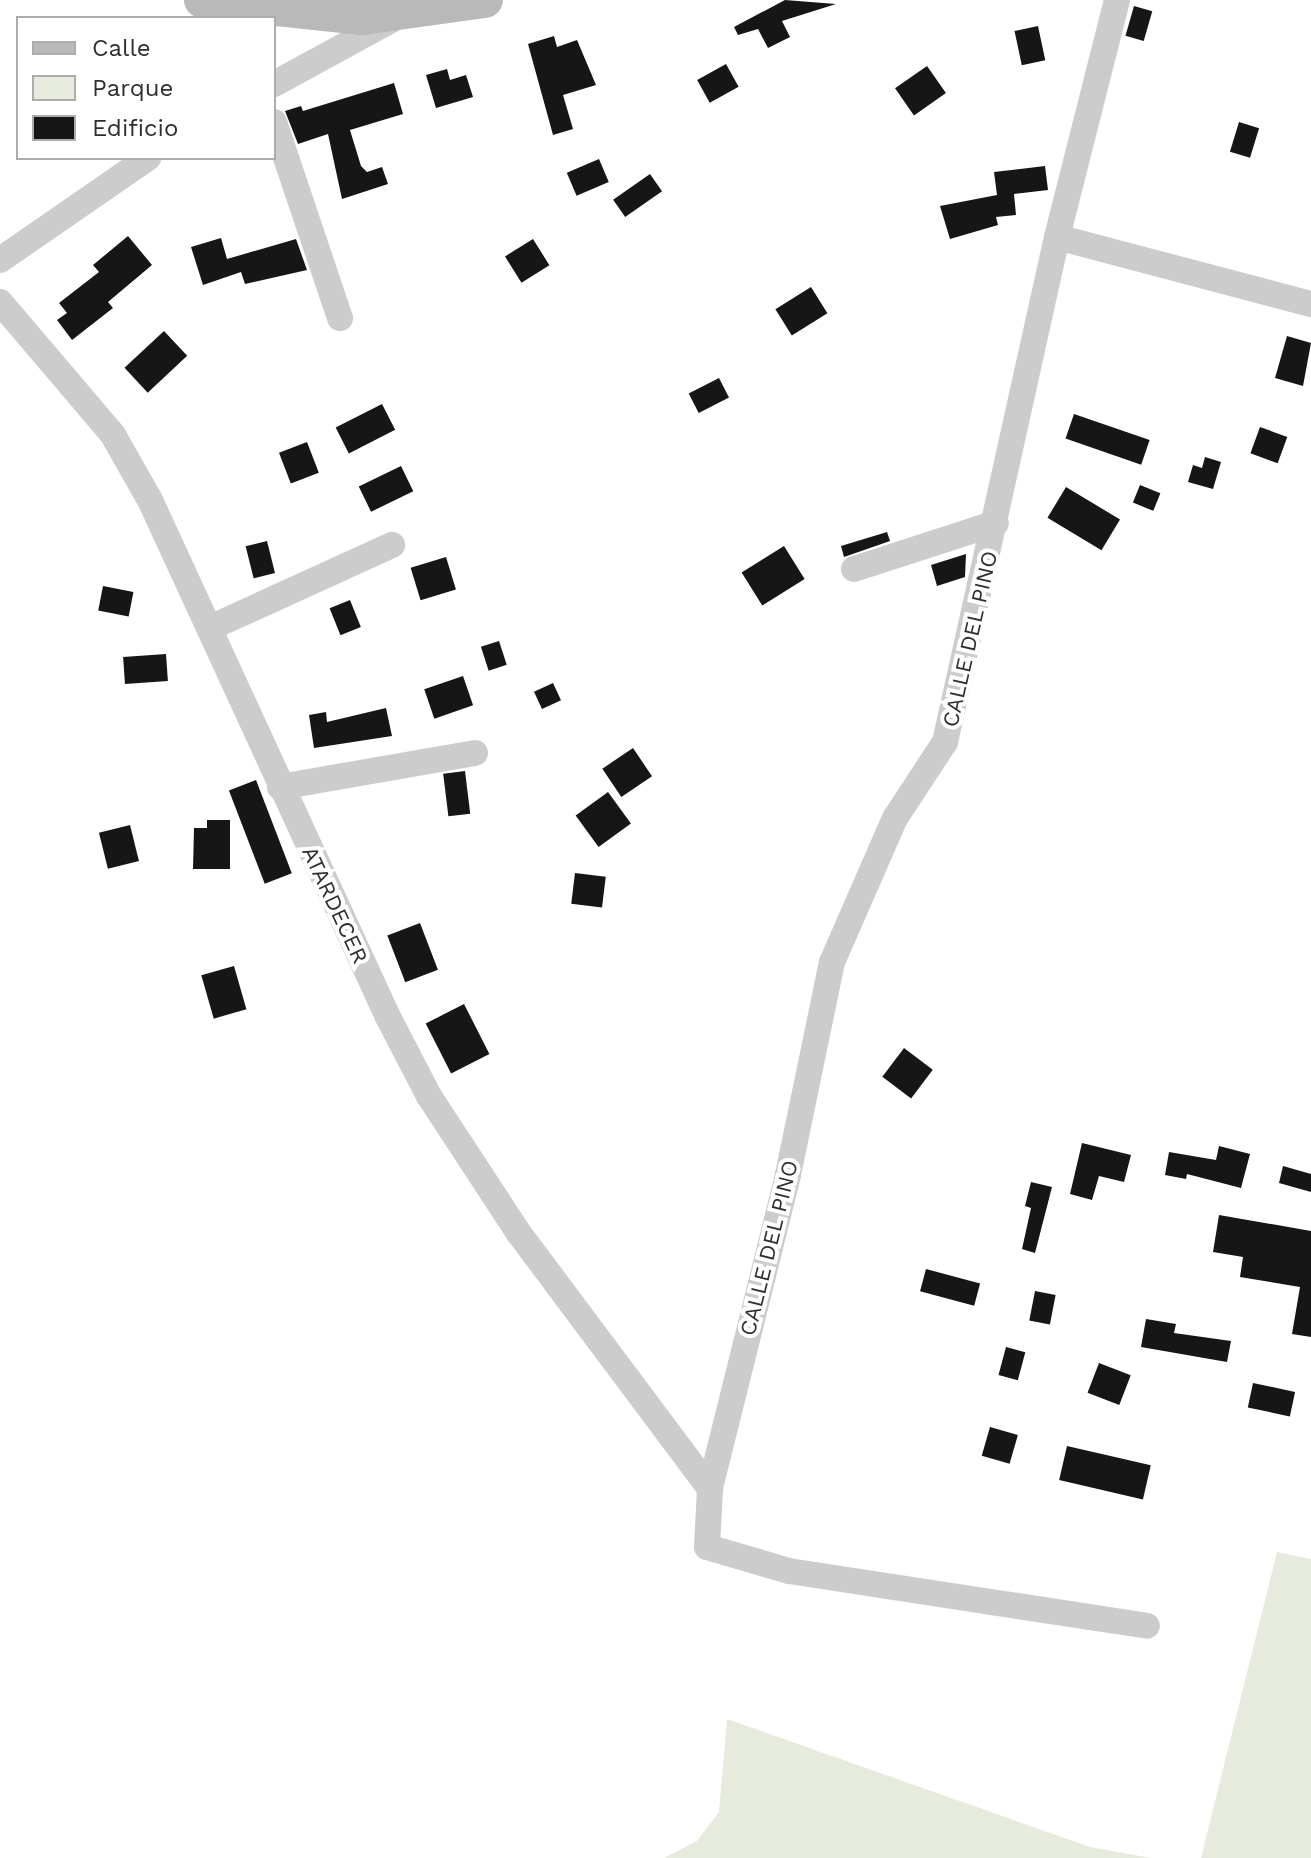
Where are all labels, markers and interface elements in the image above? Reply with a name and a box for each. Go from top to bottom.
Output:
legend [16,16,276,160]
text: Calle [92,34,151,62]
text: Parque [92,74,173,102]
text: Edificio [92,114,178,142]
street label: CALLE DEL PINO [937,548,1003,730]
street label: ATARDECER [296,842,374,968]
street label: CALLE DEL PINO [734,1157,804,1339]

